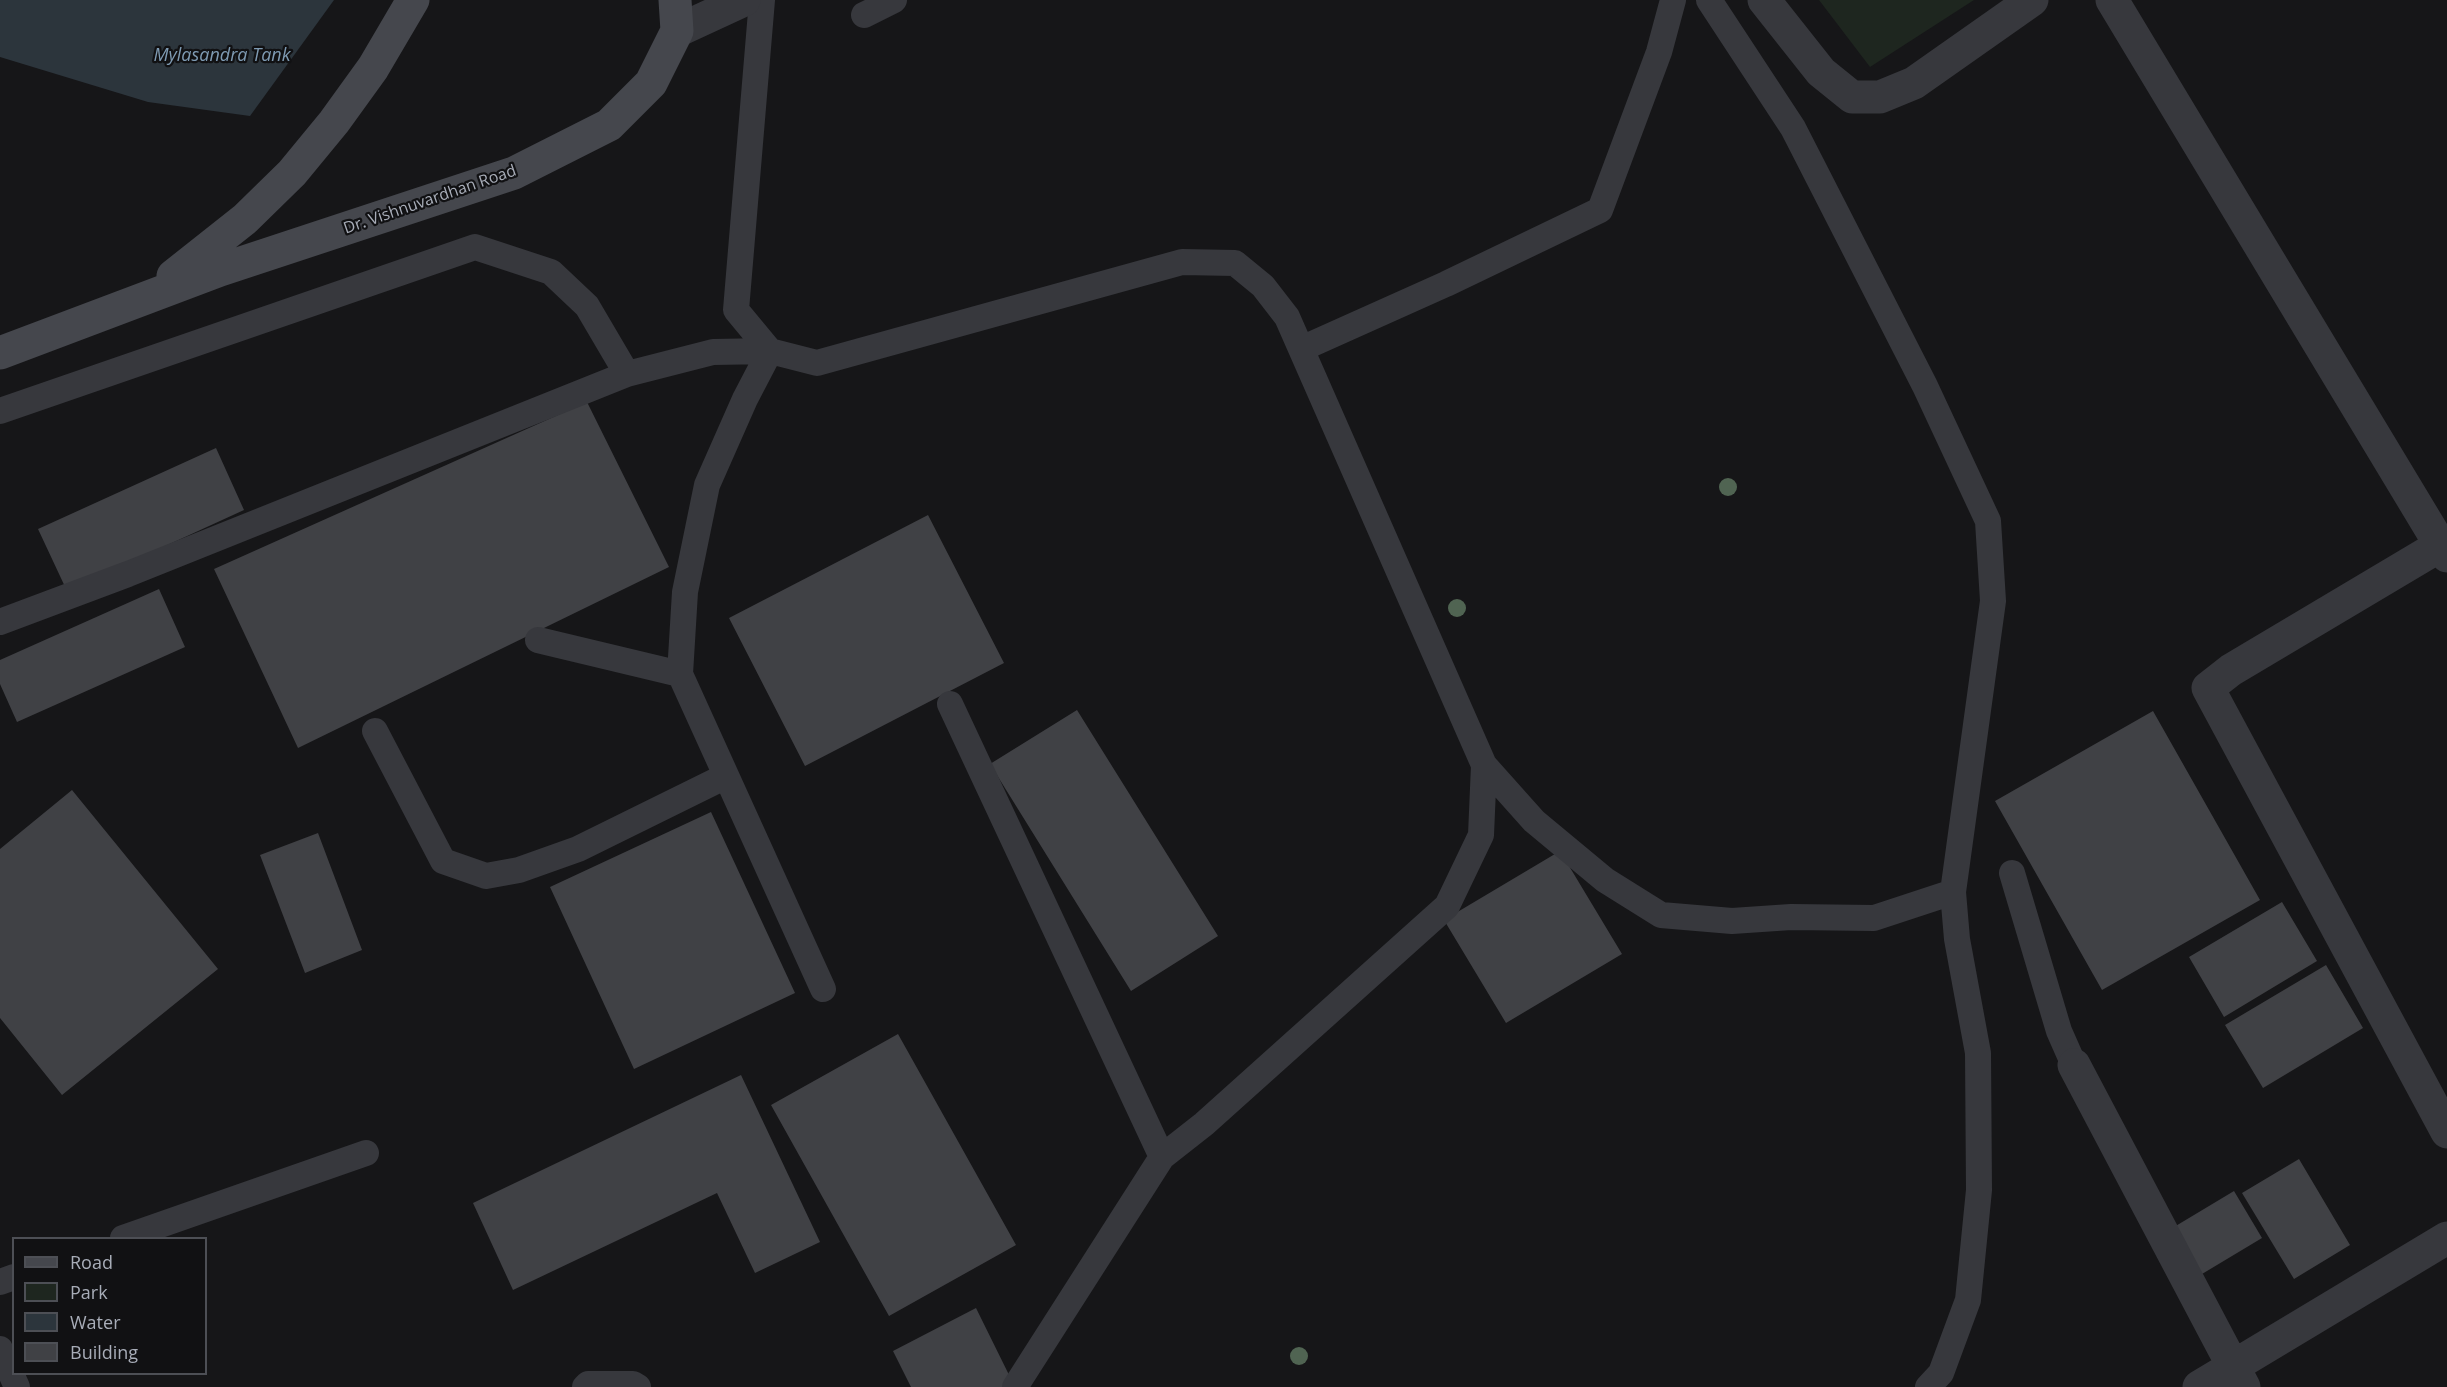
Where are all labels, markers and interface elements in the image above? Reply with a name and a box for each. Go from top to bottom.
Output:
water label: Mylasandra Tank [153,45,291,67]
street label: Dr. Vishnuvardhan Road [341,161,519,239]
legend [12,1237,207,1375]
text: Road [70,1250,113,1274]
text: Park [70,1280,108,1304]
text: Water [70,1310,121,1334]
text: Building [70,1340,138,1364]

